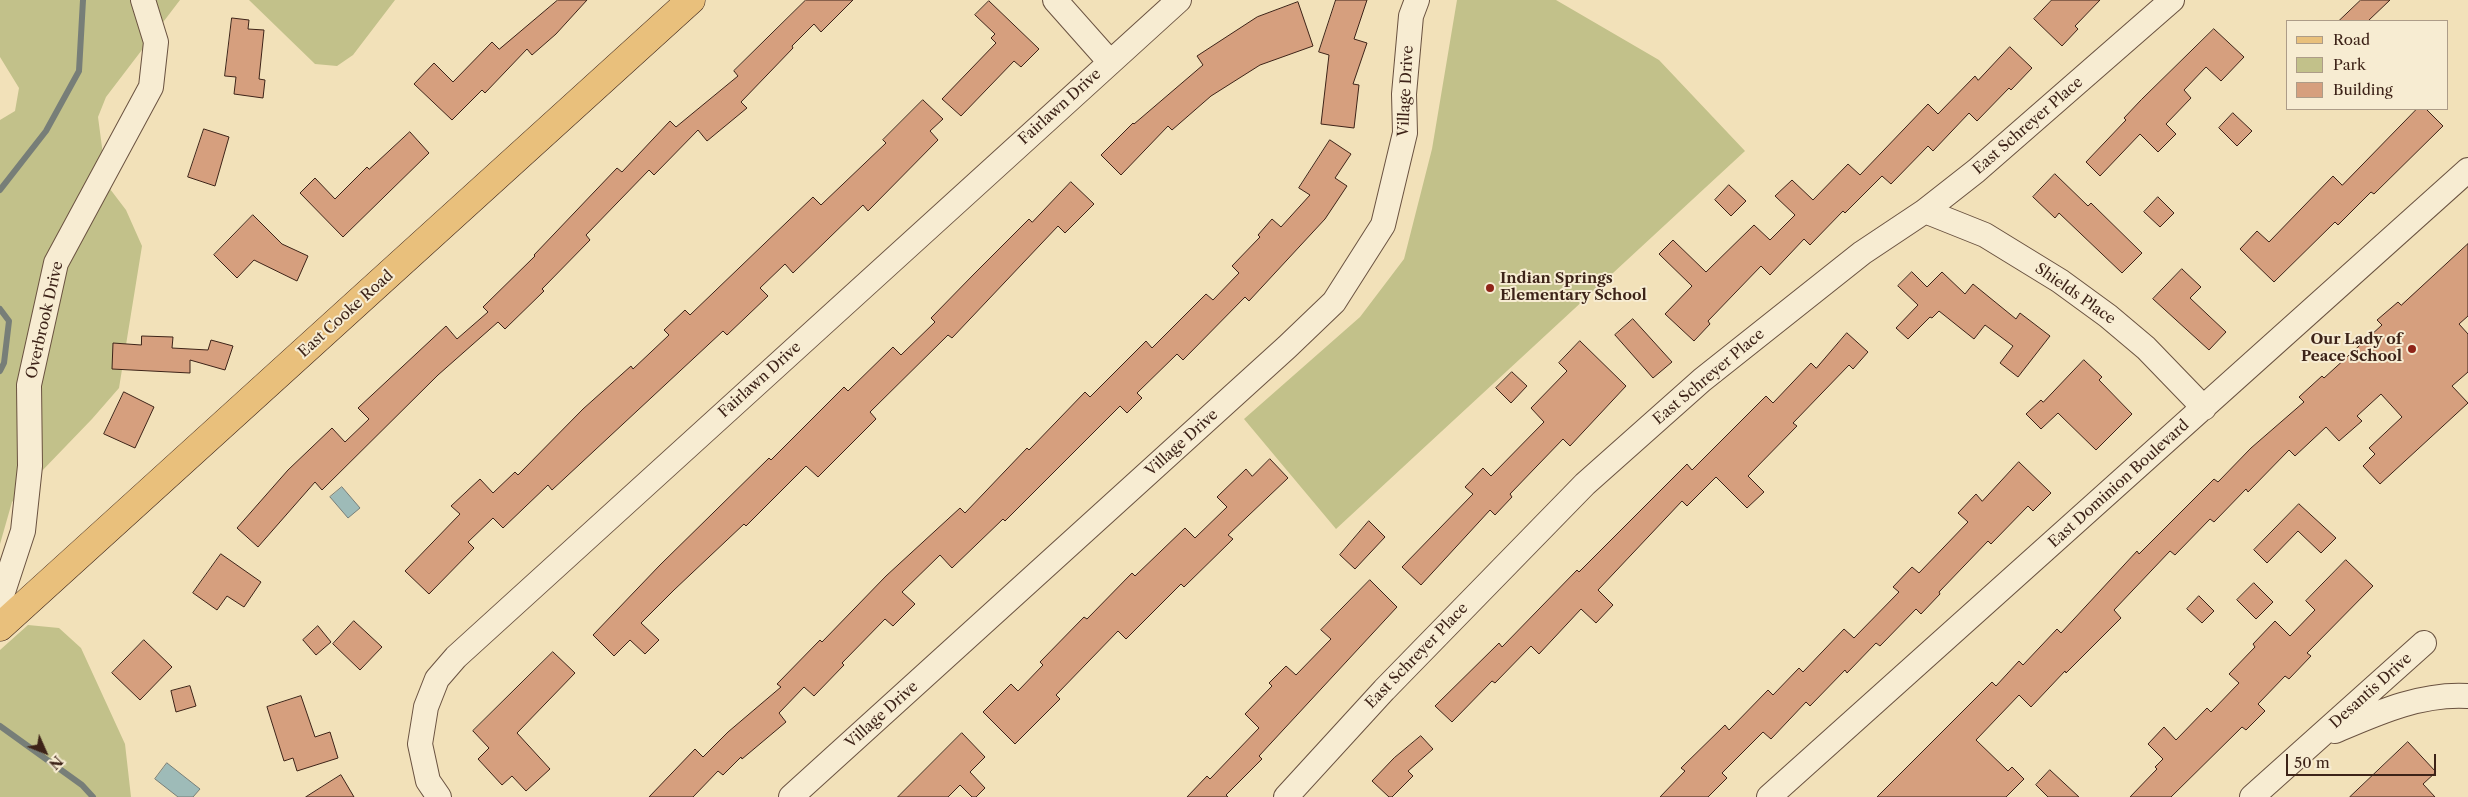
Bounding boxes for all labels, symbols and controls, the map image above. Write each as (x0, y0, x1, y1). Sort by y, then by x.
legend (2286, 20, 2448, 110)
text: Road (2333, 30, 2370, 49)
street label: Village Drive (1395, 45, 1417, 137)
text: Park (2333, 55, 2366, 74)
street label: Fairlawn Drive (1015, 65, 1105, 149)
street label: East Schreyer Place (1969, 73, 2087, 179)
text: Building (2333, 80, 2393, 99)
street label: Overbrook Drive (23, 259, 67, 381)
street label: Shields Place (2031, 260, 2119, 328)
street label: East Cooke Road (295, 267, 397, 361)
place label: Indian Springs Elementary School (1500, 270, 1647, 305)
marker: Indian Springs Elementary School (1484, 282, 1496, 294)
street label: East Schreyer Place (1650, 325, 1768, 429)
place label: Our Lady of Peace School (2301, 331, 2402, 366)
street label: Fairlawn Drive (715, 338, 805, 422)
marker: Our Lady of Peace School (2406, 343, 2418, 355)
street label: Village Drive (1142, 406, 1222, 480)
street label: East Dominion Boulevard (2045, 416, 2193, 552)
street label: East Schreyer Place (1362, 600, 1472, 712)
street label: Desantis Drive (2326, 650, 2416, 732)
street label: Village Drive (842, 678, 922, 752)
north arrow (20, 727, 70, 777)
scale bar (2288, 744, 2438, 776)
text: N (45, 752, 66, 773)
text: 50 m (2294, 753, 2330, 772)

